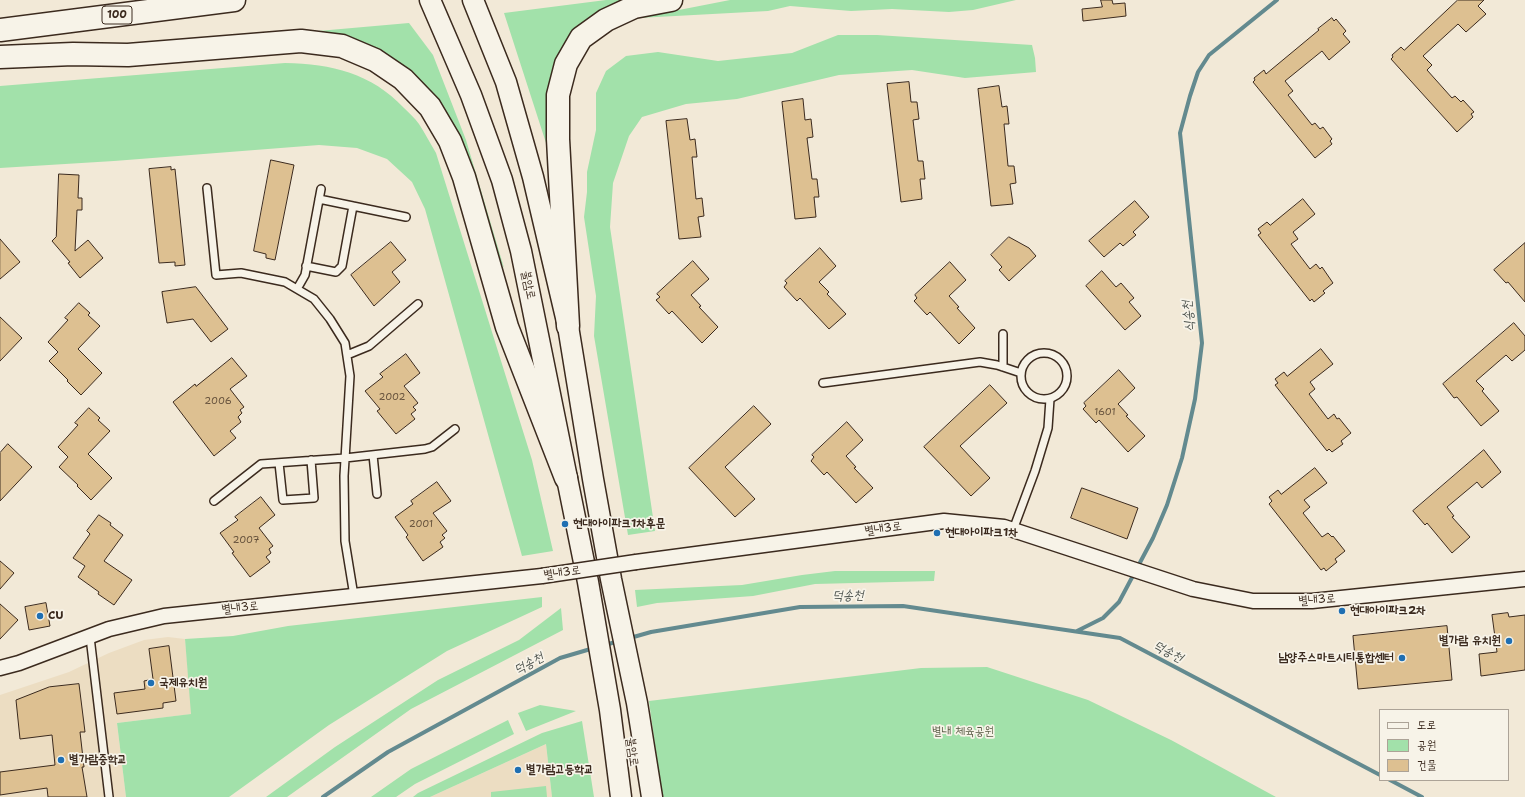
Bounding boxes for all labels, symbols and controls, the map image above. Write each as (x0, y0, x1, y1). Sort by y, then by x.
road number: 100 (102, 6, 132, 24)
street label: 불암로 (518, 269, 538, 301)
water label: 식송천 (1180, 300, 1198, 332)
house number: 2002 (379, 391, 405, 403)
house number: 2006 (204, 395, 232, 407)
house number: 1601 (1094, 406, 1116, 418)
place label: 현대아이파크1차후문 (573, 517, 665, 531)
house number: 2001 (409, 518, 433, 530)
marker: 현대아이파크1차후문 (560, 519, 570, 529)
street label: 별내3로 (863, 519, 903, 539)
place label: 현대아이파크1차 (945, 526, 1018, 540)
marker: 현대아이파크1차 (932, 528, 942, 538)
house number: 2007 (232, 534, 260, 546)
street label: 별내3로 (542, 563, 582, 583)
water label: 덕송천 (832, 588, 864, 604)
street label: 별내3로 (1298, 592, 1336, 608)
street label: 별내3로 (221, 599, 259, 617)
place label: 현대아이파크2차 (1350, 604, 1426, 618)
marker: 현대아이파크2차 (1337, 606, 1347, 616)
place label: CU (48, 609, 64, 623)
marker: CU (35, 611, 45, 621)
place label: 별가람 유치원 (1439, 634, 1501, 648)
marker: 별가람 유치원 (1504, 636, 1514, 646)
water label: 덕송천 (1150, 638, 1186, 666)
water label: 덕송천 (511, 650, 547, 678)
place label: 남양주스마트시티통합센터 (1278, 651, 1394, 665)
marker: 남양주스마트시티통합센터 (1397, 653, 1407, 663)
place label: 국제유치원 (159, 676, 207, 690)
marker: 국제유치원 (146, 678, 156, 688)
legend (1379, 709, 1509, 781)
text: 도로 (1417, 717, 1436, 733)
park label: 별내 체육공원 (932, 725, 994, 739)
street label: 불암로 (623, 737, 641, 767)
text: 공원 (1417, 737, 1436, 753)
place label: 별가람중학교 (69, 753, 127, 767)
marker: 별가람중학교 (56, 755, 66, 765)
text: 건물 (1417, 757, 1436, 773)
place label: 별가람고등학교 (526, 763, 594, 777)
marker: 별가람고등학교 (513, 765, 523, 775)

